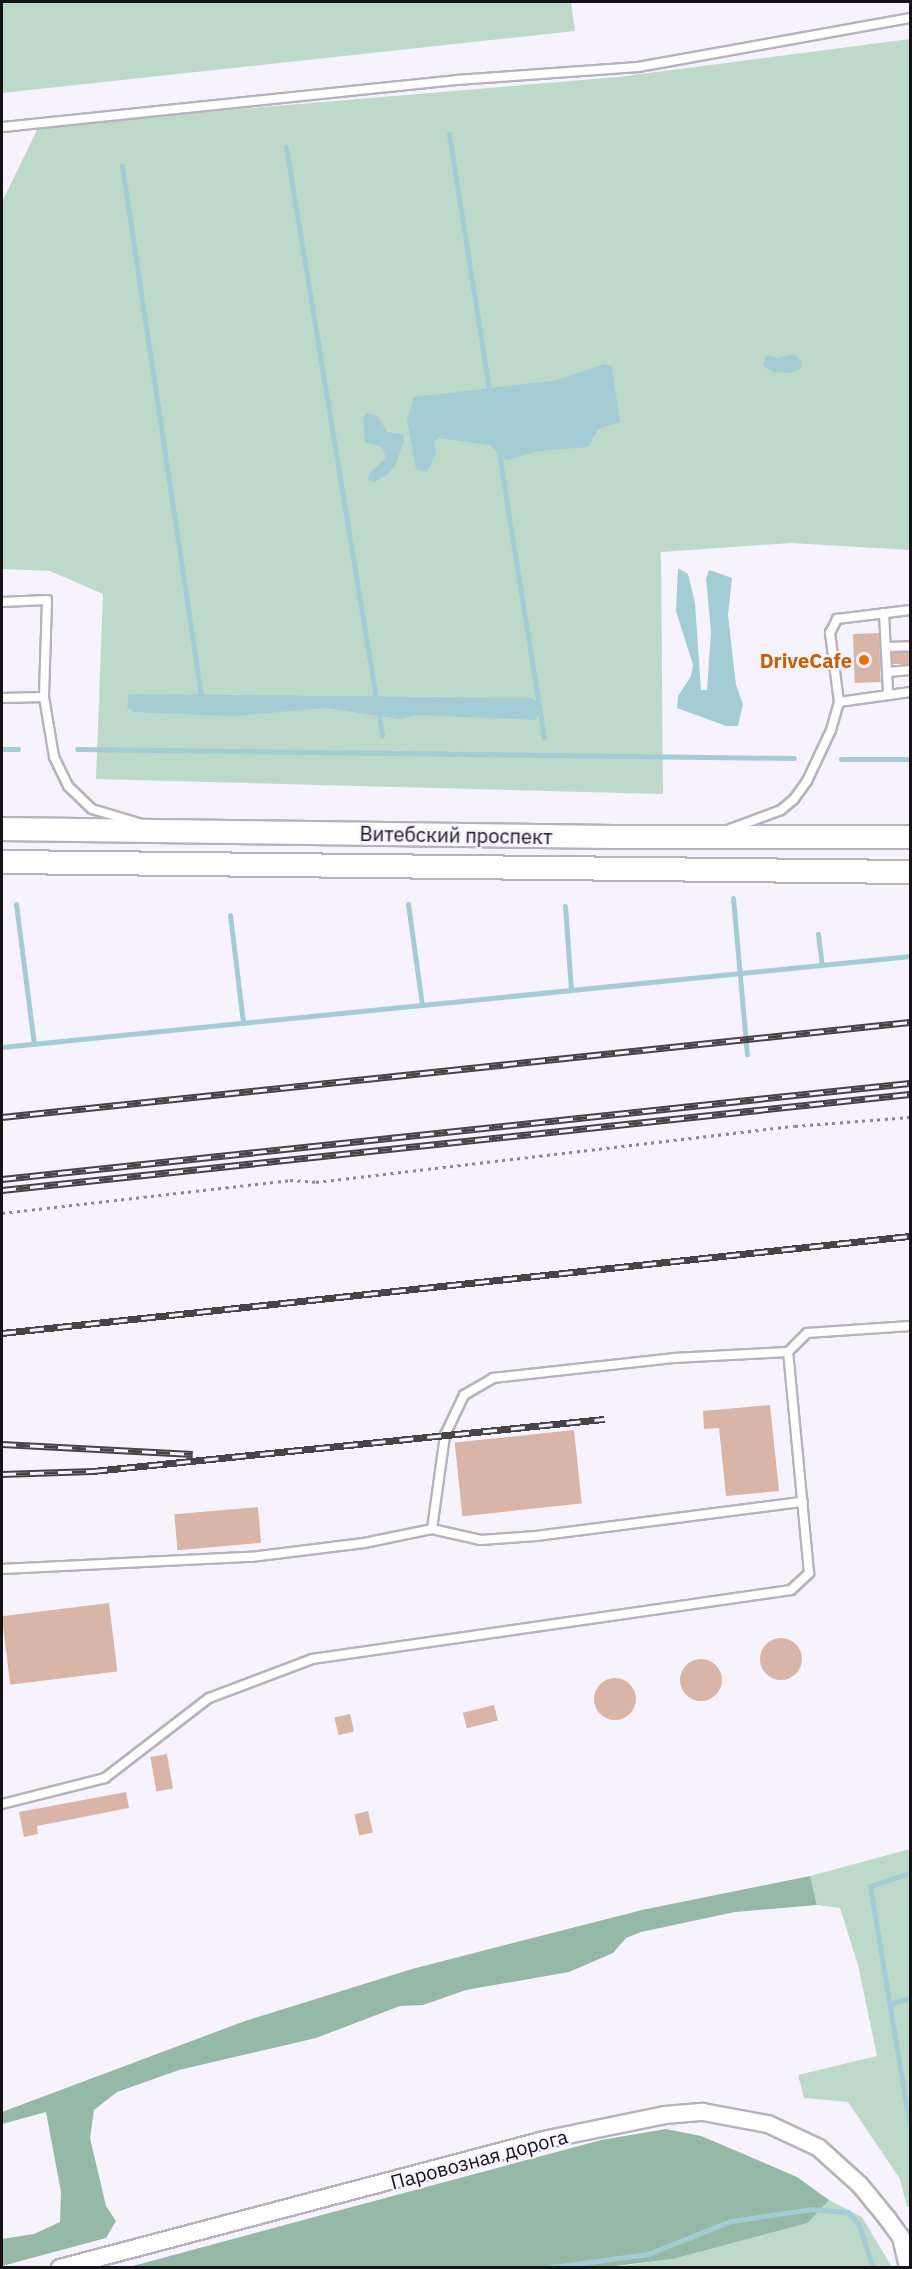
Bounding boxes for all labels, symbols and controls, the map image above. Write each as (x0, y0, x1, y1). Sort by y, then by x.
place label: DriveCafe (760, 648, 852, 672)
marker: DriveCafe (857, 653, 871, 667)
street label: Витебский проспект (359, 821, 553, 849)
street label: Паровозная дорога (388, 2124, 570, 2194)

